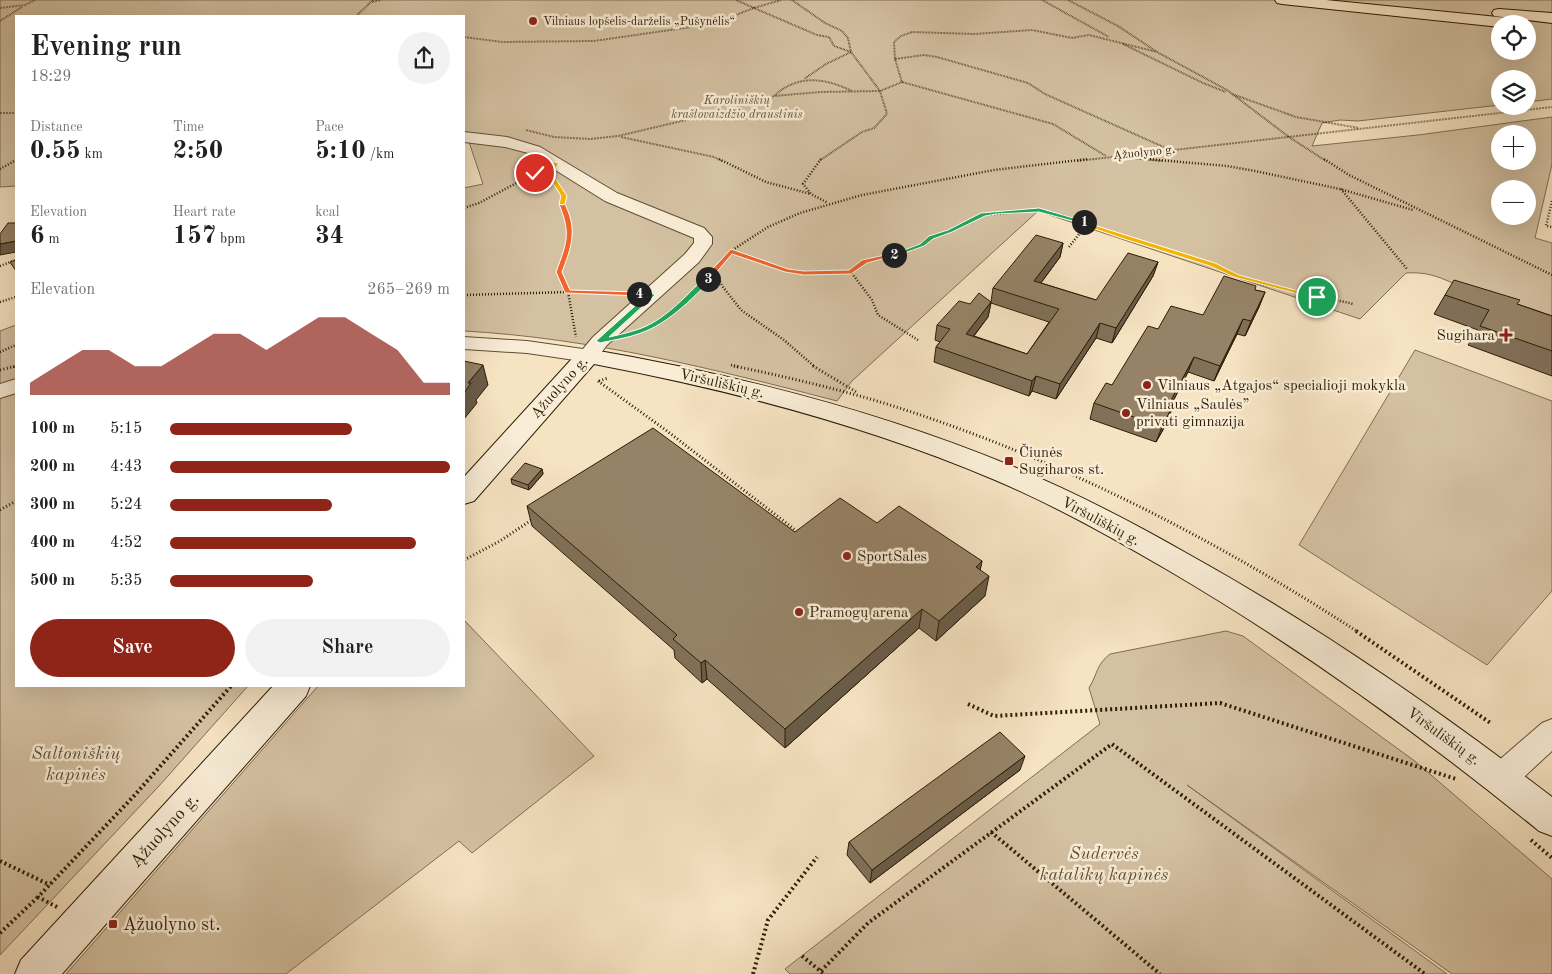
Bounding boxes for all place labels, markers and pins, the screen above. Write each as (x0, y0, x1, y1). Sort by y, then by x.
marker: Vilniaus lopšelis-darželis „Pušynėlis“ (527, 15, 539, 27)
place label: Vilniaus lopšelis-darželis „Pušynėlis“ (543, 15, 735, 28)
pin (514, 152, 556, 194)
pin: 1 (1072, 210, 1096, 234)
pin: 2 (882, 242, 906, 268)
pin: 3 (696, 266, 720, 292)
pin (1296, 276, 1338, 318)
pin: 4 (626, 282, 652, 306)
marker: Sugihara (1499, 328, 1513, 342)
place label: Sugihara (1436, 329, 1496, 344)
marker: Vilniaus „Atgajos“ specialioji mokykla (1141, 379, 1153, 391)
place label: Vilniaus „Atgajos“ specialioji mokykla (1157, 379, 1406, 394)
place label: Vilniaus „Saulės” privati gimnazija (1136, 398, 1249, 430)
marker: Vilniaus „Saulės” privati gimnazija (1120, 407, 1132, 419)
place label: Čiunės Sugiharos st. (1019, 443, 1104, 478)
marker: Čiunės Sugiharos st. (1003, 455, 1015, 467)
marker: SportSales (841, 550, 853, 562)
place label: SportSales (857, 550, 927, 565)
marker: Pramogų arena (793, 606, 805, 618)
place label: Pramogų arena (809, 606, 909, 621)
place label: Ąžuolyno st. (123, 916, 220, 934)
marker: Ąžuolyno st. (107, 918, 119, 930)

